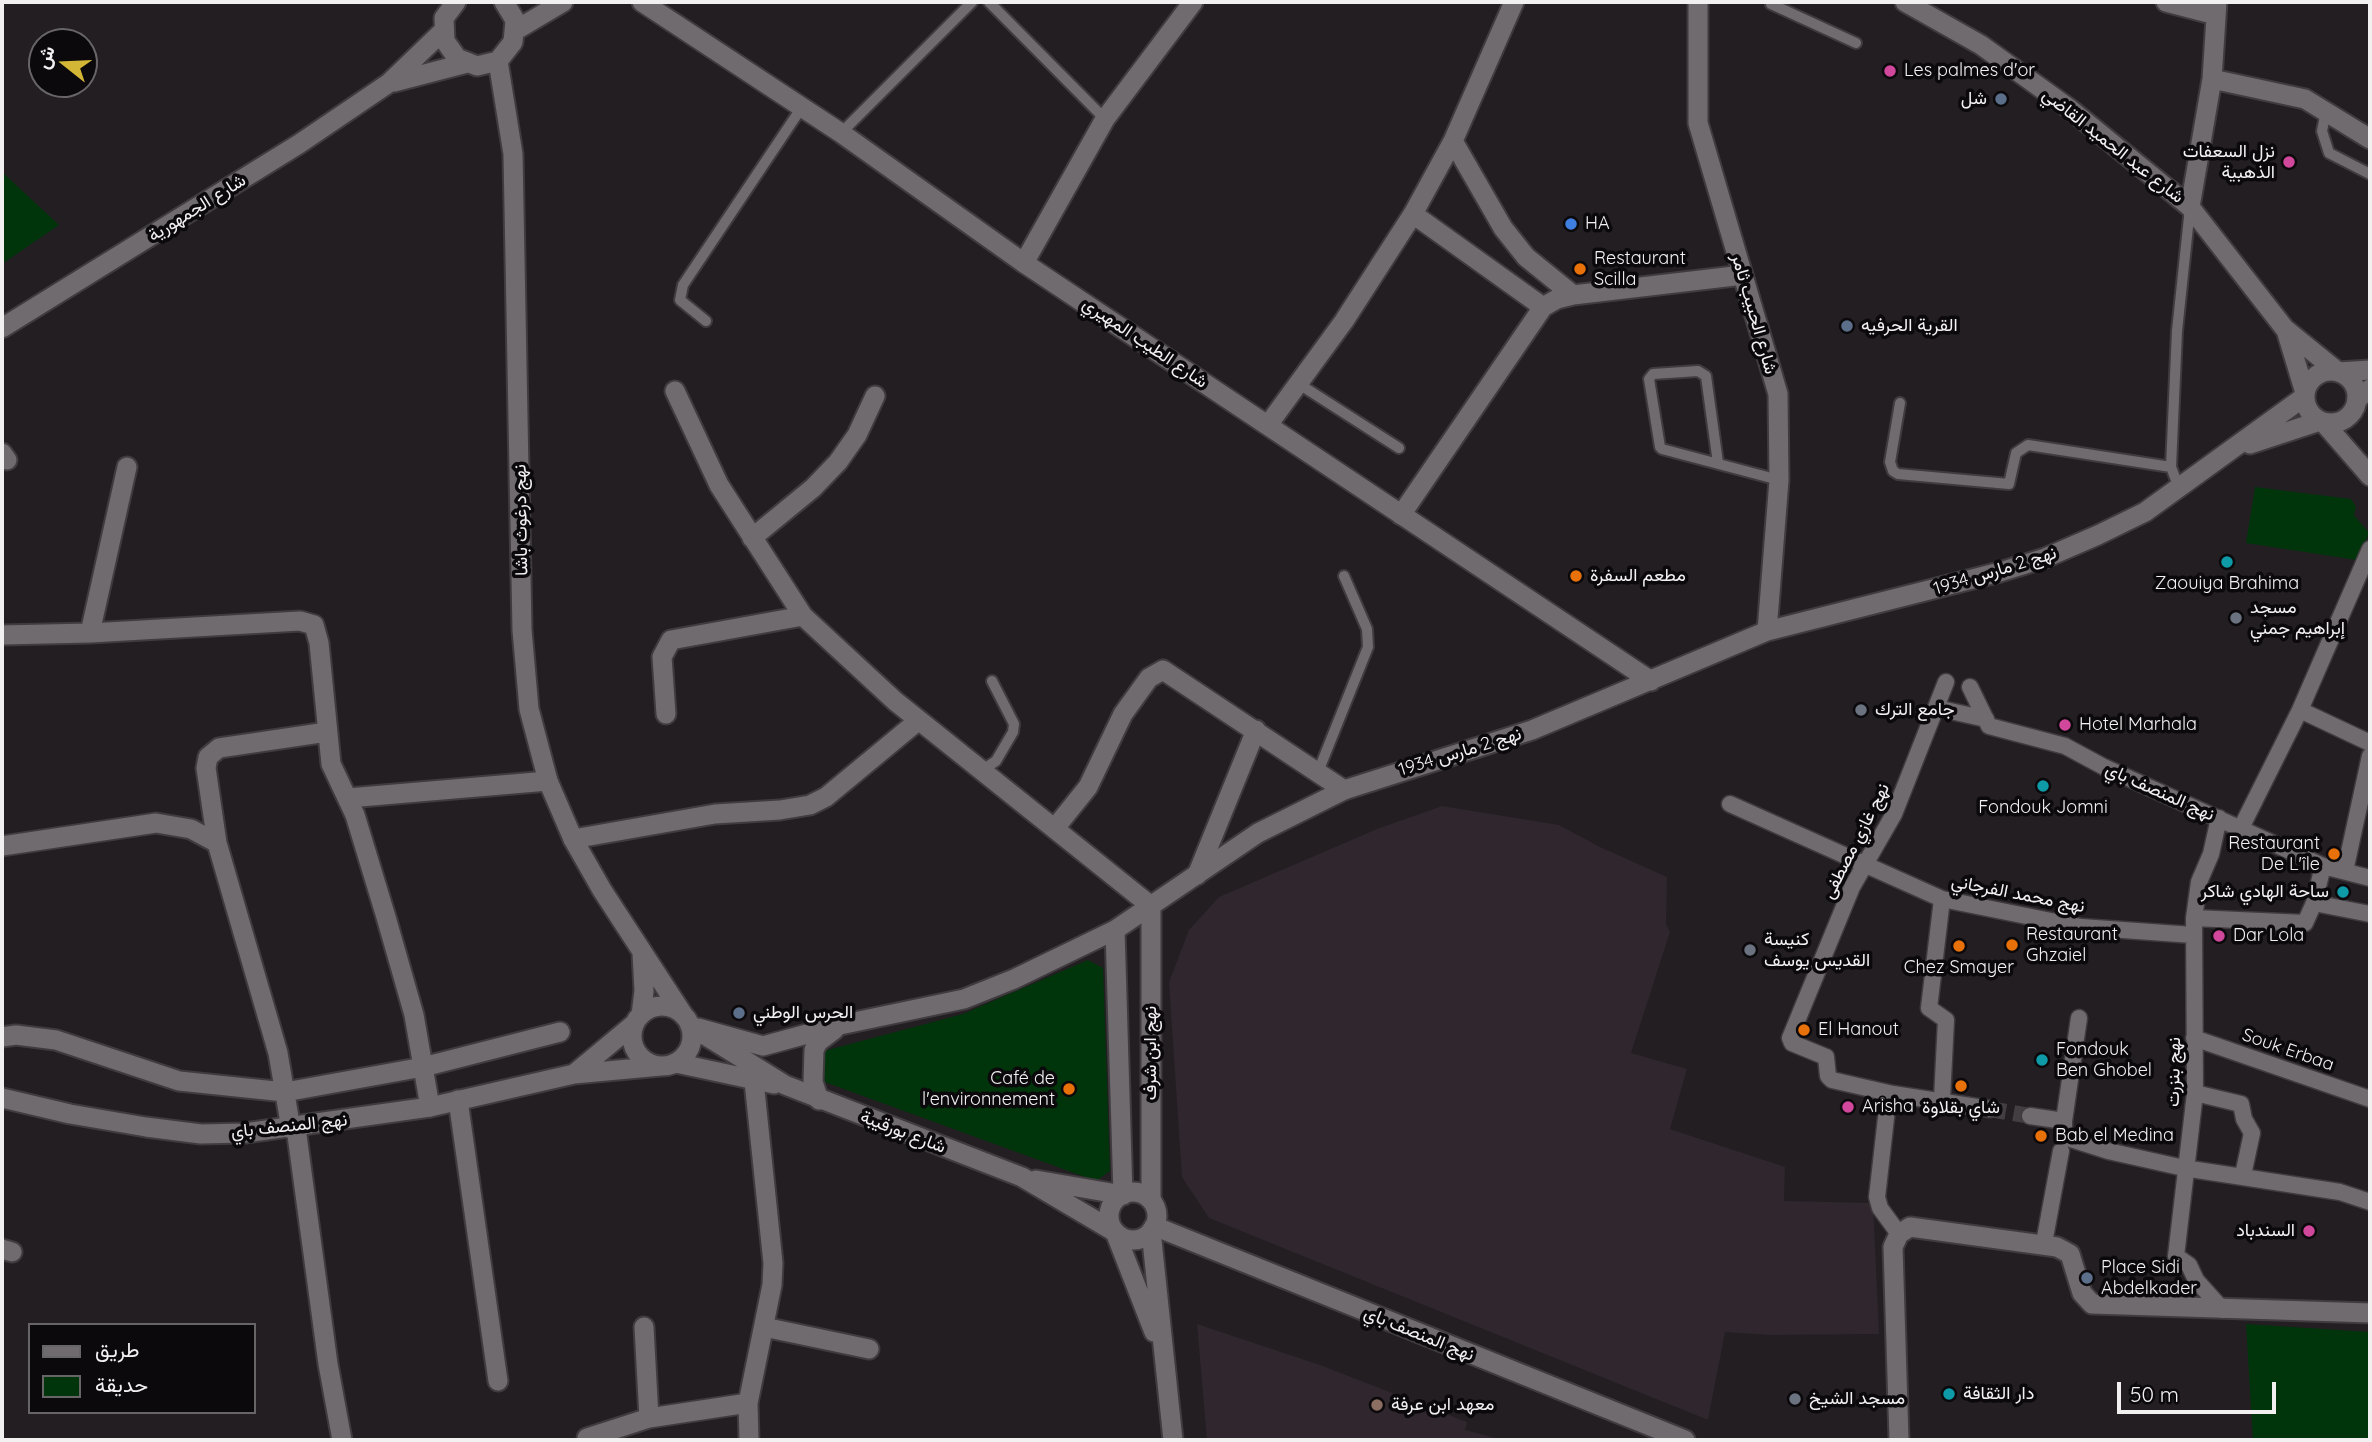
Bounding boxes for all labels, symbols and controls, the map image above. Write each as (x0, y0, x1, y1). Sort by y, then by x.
north arrow (28, 28, 98, 98)
text: ش (30, 43, 60, 72)
place label: Les palmes d'or (1904, 60, 2035, 82)
marker: Les palmes d'or (1882, 63, 1898, 79)
street label: شارع عبد الحميد القاضي (2038, 84, 2188, 208)
place label: شل (1961, 88, 1987, 110)
marker: شل (1993, 91, 2009, 107)
place label: نزل السعفات الذهبية (2183, 141, 2275, 184)
marker: نزل السعفات الذهبية (2281, 154, 2297, 170)
street label: شارع الجمهورية (144, 169, 250, 247)
place label: HA (1585, 213, 1610, 235)
marker: HA (1563, 216, 1579, 232)
place label: Restaurant Scilla (1594, 248, 1686, 290)
street label: شارع الحبيب ثامر (1726, 251, 1782, 377)
marker: Restaurant Scilla (1572, 261, 1588, 277)
street label: شارع الطيب المهيري (1078, 293, 1212, 393)
place label: القرية الحرفيه (1861, 315, 1958, 337)
marker: القرية الحرفيه (1839, 318, 1855, 334)
street label: نهج درغوث باشا (509, 464, 533, 576)
street label: نهج 2 مارس 1934 (1931, 542, 2059, 600)
marker: Zaouiya Brahima (2219, 554, 2235, 570)
place label: مطعم السفرة (1590, 565, 1686, 587)
marker: مطعم السفرة (1568, 568, 1584, 584)
place label: Zaouiya Brahima (2155, 573, 2299, 595)
place label: مسجد إبراهيم جمني (2250, 597, 2345, 640)
marker: مسجد إبراهيم جمني (2228, 610, 2244, 626)
place label: جامع الترك (1875, 699, 1954, 721)
marker: جامع الترك (1853, 702, 1869, 718)
place label: Hotel Marhala (2079, 714, 2197, 736)
marker: Hotel Marhala (2057, 717, 2073, 733)
street label: نهج 2 مارس 1934 (1396, 723, 1524, 781)
street label: نهج المنصف باي (2102, 758, 2218, 826)
marker: Fondouk Jomni (2035, 778, 2051, 794)
street label: نهج غازي مصطفى (1818, 779, 1894, 903)
place label: Fondouk Jomni (1978, 797, 2108, 819)
place label: Restaurant De L'île (2228, 833, 2320, 876)
marker: Restaurant De L'île (2326, 846, 2342, 862)
street label: نهج محمد الفرجاني (1949, 870, 2087, 918)
place label: ساحة الهادي شاكر (2201, 881, 2329, 903)
marker: ساحة الهادي شاكر (2335, 884, 2351, 900)
place label: Restaurant Ghzaiel (2026, 924, 2118, 967)
place label: Dar Lola (2233, 925, 2304, 947)
marker: Dar Lola (2211, 928, 2227, 944)
place label: كنيسة القديس يوسف (1764, 929, 1870, 972)
marker: Restaurant Ghzaiel (2004, 937, 2020, 953)
marker: Chez Smayer (1951, 938, 1967, 954)
marker: كنيسة القديس يوسف (1742, 942, 1758, 958)
place label: Chez Smayer (1904, 957, 2014, 979)
place label: الحرس الوطني (753, 1002, 853, 1024)
marker: الحرس الوطني (731, 1005, 747, 1021)
street label: نهج ابن شرف (1140, 1006, 1162, 1100)
place label: El Hanout (1818, 1019, 1899, 1041)
marker: El Hanout (1796, 1022, 1812, 1038)
street label: Souk Erbaa (2239, 1024, 2337, 1076)
street label: نهج بنزرت (2163, 1037, 2185, 1107)
place label: Fondouk Ben Ghobel (2056, 1039, 2152, 1082)
marker: Fondouk Ben Ghobel (2034, 1052, 2050, 1068)
place label: Café de l'environnement (922, 1068, 1055, 1110)
marker: شاي بقلاوة (1953, 1078, 1969, 1094)
marker: Café de l'environnement (1061, 1081, 1077, 1097)
place label: Arisha (1862, 1096, 1914, 1118)
place label: شاي بقلاوة (1922, 1097, 2000, 1119)
marker: Arisha (1840, 1099, 1856, 1115)
street label: شارع بورقيبة (857, 1106, 949, 1158)
street label: نهج المنصف باي (230, 1109, 348, 1143)
place label: Bab el Medina (2055, 1125, 2174, 1147)
marker: Bab el Medina (2033, 1128, 2049, 1144)
place label: السندباد (2236, 1220, 2295, 1242)
marker: السندباد (2301, 1223, 2317, 1239)
place label: Place Sidi Abdelkader (2101, 1257, 2197, 1300)
marker: Place Sidi Abdelkader (2079, 1270, 2095, 1286)
street label: نهج المنصف باي (1361, 1302, 1477, 1366)
legend (28, 1323, 256, 1414)
text: طريق (95, 1336, 140, 1362)
scale bar (2120, 1368, 2279, 1412)
text: حديقة (95, 1371, 148, 1397)
text: 50 m (2130, 1381, 2179, 1407)
place label: دار الثقافة (1963, 1383, 2034, 1405)
marker: دار الثقافة (1941, 1386, 1957, 1402)
place label: مسجد الشيخ (1809, 1388, 1905, 1410)
marker: مسجد الشيخ (1787, 1391, 1803, 1407)
place label: معهد ابن عرفة (1391, 1394, 1494, 1416)
marker: معهد ابن عرفة (1369, 1397, 1385, 1413)

